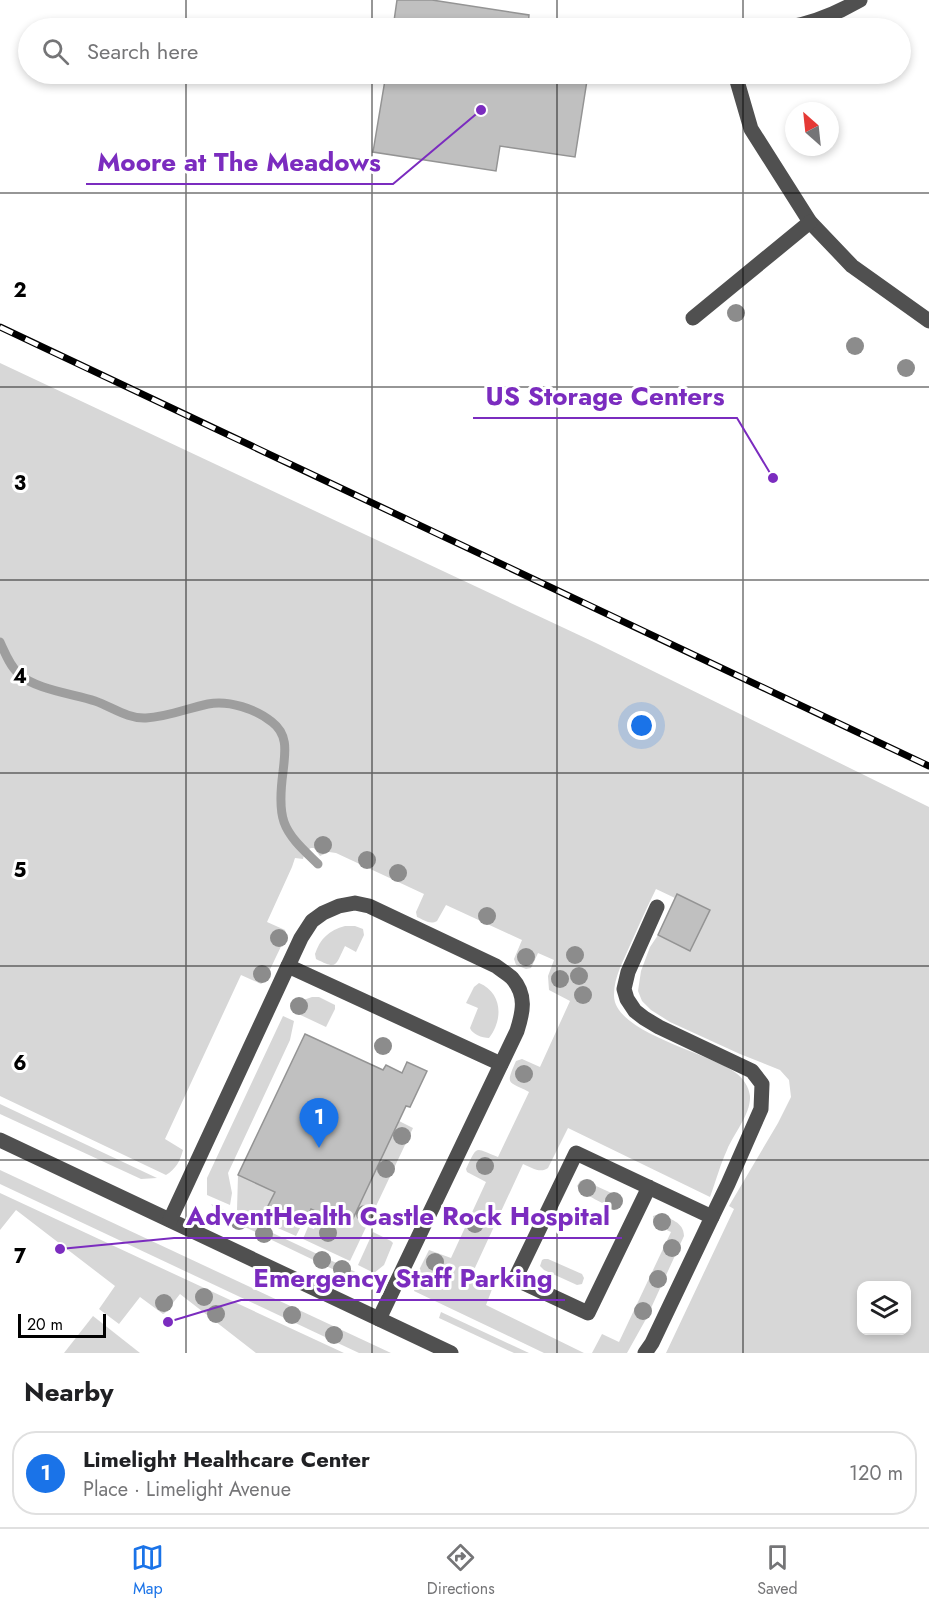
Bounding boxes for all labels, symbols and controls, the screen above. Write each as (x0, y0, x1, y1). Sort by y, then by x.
search box (18, 18, 911, 84)
icon: search (39, 35, 72, 68)
text: Search here (87, 35, 198, 67)
north arrow (785, 102, 839, 156)
callout: Moore at The Meadows (86, 140, 393, 184)
text: Moore at The Meadows (97, 143, 381, 181)
text: 2 (13, 276, 27, 305)
callout: US Storage Centers (473, 374, 737, 418)
text: US Storage Centers (485, 377, 725, 415)
text: 3 (14, 469, 26, 498)
text: 4 (13, 662, 27, 691)
your location (627, 711, 656, 740)
text: 5 (14, 856, 27, 885)
text: 6 (13, 1049, 27, 1078)
pin: 1 (300, 1098, 338, 1148)
callout: AdventHealth Castle Rock Hospital (174, 1194, 622, 1238)
text: AdventHealth Castle Rock Hospital (185, 1197, 610, 1235)
text: 7 (14, 1242, 27, 1271)
callout: Emergency Staff Parking (241, 1256, 565, 1300)
text: Emergency Staff Parking (253, 1259, 553, 1297)
map controls (857, 1281, 911, 1335)
button: layers (857, 1281, 911, 1335)
scale bar (18, 1311, 106, 1338)
text: 20 m (27, 1313, 63, 1336)
text: Nearby (24, 1373, 113, 1411)
text: Limelight Healthcare Center (83, 1443, 370, 1475)
text: 1 (40, 1459, 51, 1488)
text: 120 m (849, 1459, 903, 1488)
text: Place · Limelight Avenue (83, 1475, 291, 1504)
tab: Map (131, 1541, 164, 1600)
tab: Directions (427, 1541, 495, 1600)
tab: Saved (757, 1541, 798, 1600)

